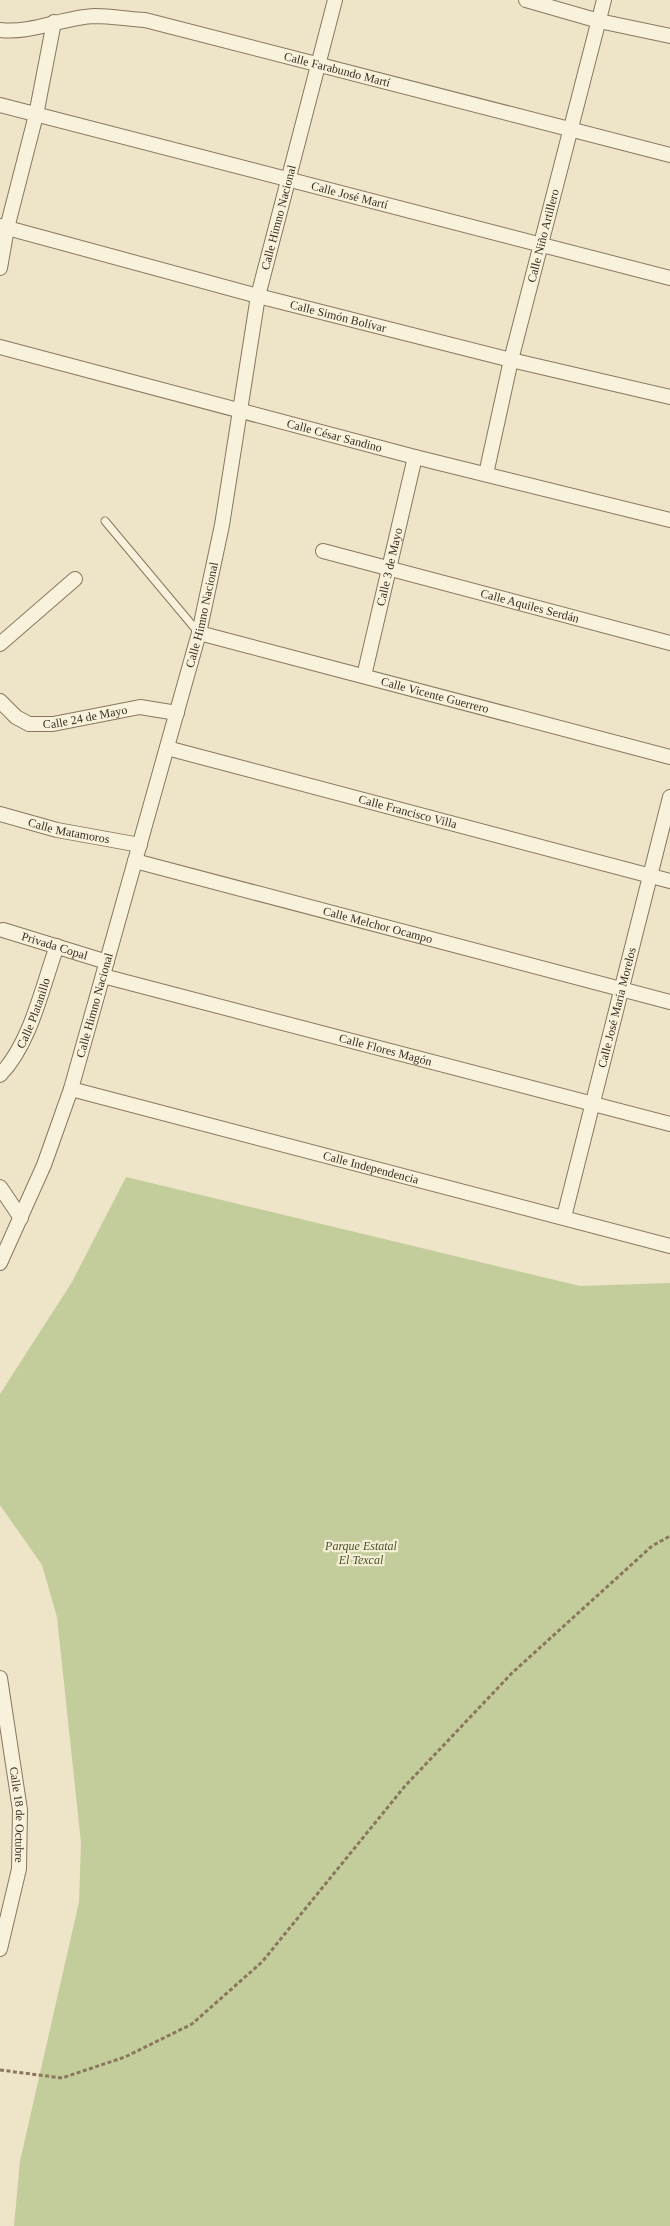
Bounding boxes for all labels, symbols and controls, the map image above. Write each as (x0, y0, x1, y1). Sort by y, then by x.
street label: Calle Farabundo Martí (282, 49, 392, 90)
street label: Calle Himno Nacional (258, 163, 299, 272)
street label: Calle José Martí (310, 179, 390, 212)
street label: Calle Niño Artillero (524, 188, 562, 284)
street label: Calle Simón Bolívar (289, 297, 388, 335)
street label: Calle César Sandino (285, 416, 384, 455)
street label: Calle 3 de Mayo (374, 527, 405, 607)
street label: Calle Himno Nacional (183, 560, 221, 669)
street label: Calle Aquiles Serdán (479, 586, 581, 626)
street label: Calle Vicente Guerrero (379, 674, 490, 716)
street label: Calle 24 de Mayo (43, 703, 128, 731)
street label: Calle Francisco Villa (357, 792, 459, 832)
street label: Calle Matamoros (26, 815, 111, 846)
street label: Calle Melchor Ocampo (321, 904, 434, 946)
street label: Privada Copal (20, 929, 90, 963)
street label: Calle José María Morelos (595, 946, 639, 1069)
street label: Calle Himno Nacional (73, 951, 116, 1059)
street label: Calle Platanillo (13, 976, 53, 1051)
street label: Calle Flores Magón (338, 1031, 433, 1069)
street label: Calle Independencia (322, 1148, 421, 1187)
park label: Parque Estatal El Texcal (324, 1539, 398, 1567)
street label: Calle 18 de Octubre (7, 1766, 27, 1863)

